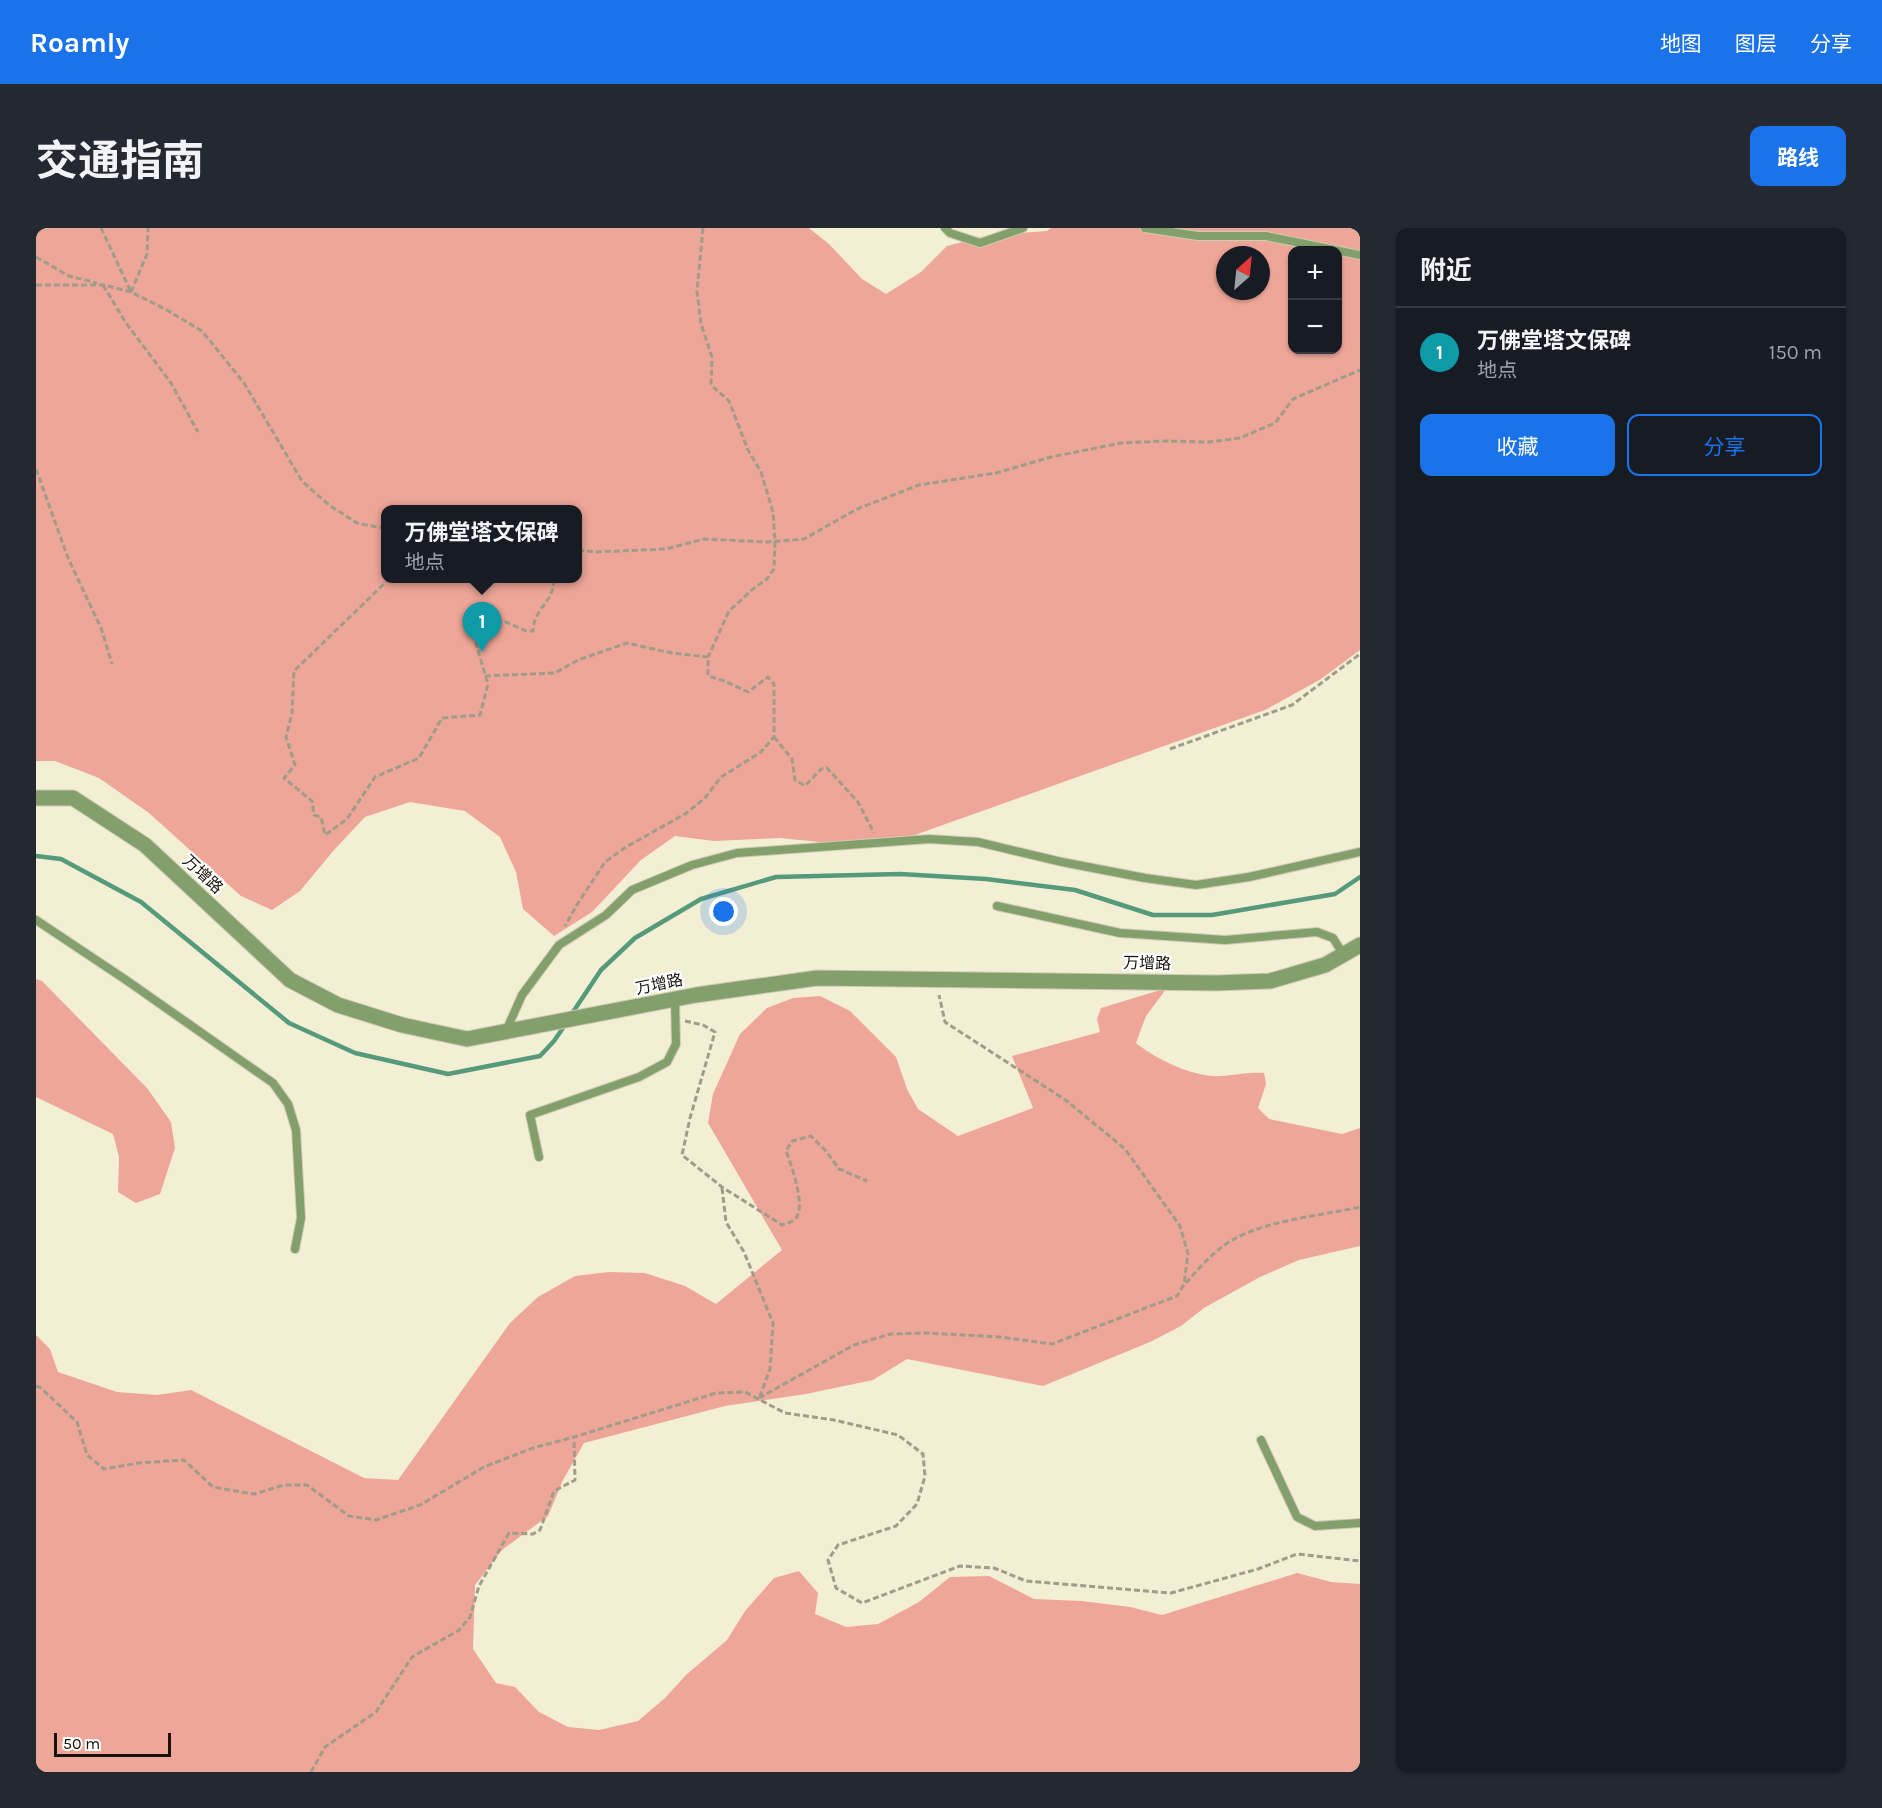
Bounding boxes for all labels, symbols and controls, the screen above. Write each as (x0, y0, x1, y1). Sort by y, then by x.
text: Roamly (30, 26, 129, 59)
text: 地图 (1660, 32, 1702, 56)
text: 图层 (1735, 32, 1777, 56)
text: 分享 (1810, 32, 1852, 56)
button: 路线 (1750, 126, 1846, 186)
text: 交通指南 (36, 136, 204, 186)
north arrow (1216, 246, 1270, 300)
map controls (1288, 246, 1342, 354)
button: + (1288, 246, 1342, 300)
text: 附近 (1420, 255, 1472, 286)
button: − (1288, 300, 1342, 354)
text: 万佛堂塔文保碑 (1477, 328, 1631, 354)
text: 1 (1436, 341, 1443, 364)
text: 150 m (1769, 341, 1822, 364)
text: 地点 (1477, 359, 1517, 382)
button: 收藏 (1420, 414, 1615, 476)
button: 分享 (1627, 414, 1822, 476)
popup (381, 505, 582, 583)
text: 万佛堂塔文保碑 (404, 520, 559, 546)
text: 地点 (404, 551, 444, 574)
pin: 1 (462, 602, 502, 652)
street label: 万增路 (179, 851, 227, 897)
your location (709, 897, 738, 926)
street label: 万增路 (1123, 953, 1171, 973)
street label: 万增路 (634, 970, 684, 998)
scale bar (54, 1730, 171, 1758)
text: 50 m (63, 1734, 100, 1753)

